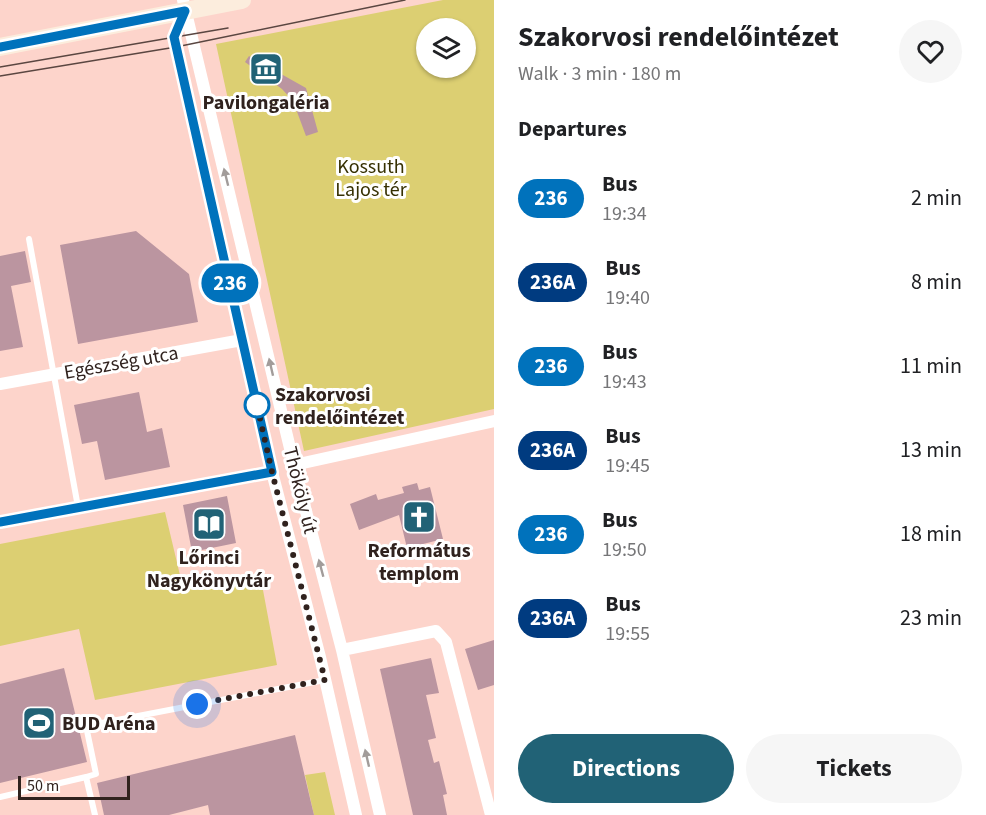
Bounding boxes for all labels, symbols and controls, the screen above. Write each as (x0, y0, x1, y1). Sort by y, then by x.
text: Szakorvosi rendelőintézet (518, 17, 839, 57)
map controls (416, 18, 476, 78)
button: layers (416, 18, 476, 78)
button: heart (899, 20, 962, 83)
museum icon: Pavilongaléria (248, 51, 284, 87)
text: Walk · 3 min · 180 m (518, 60, 681, 88)
place label: Pavilongaléria (203, 89, 329, 117)
text: Departures (518, 113, 627, 145)
park label: Kossuth Lajos tér (335, 153, 407, 204)
one-way arrow (220, 168, 230, 187)
text: Bus (602, 168, 638, 200)
text: 2 min (911, 182, 962, 214)
text: 236 (534, 183, 568, 213)
text: 19:34 (602, 200, 647, 228)
text: Bus (605, 252, 641, 284)
line badge: 236 (196, 264, 264, 302)
text: 8 min (911, 266, 962, 298)
text: 236A (530, 267, 575, 297)
text: 236 (213, 268, 247, 298)
text: 19:40 (605, 284, 650, 312)
text: Bus (602, 336, 638, 368)
street label: Egészség utca (62, 339, 181, 387)
text: 11 min (900, 350, 962, 382)
text: 236 (534, 351, 568, 381)
one-way arrow (265, 358, 275, 376)
text: 19:43 (602, 368, 647, 396)
place label: Szakorvosi rendelőintézet (275, 381, 405, 432)
marker: Szakorvosi rendelőintézet (244, 392, 270, 418)
text: Bus (605, 420, 641, 452)
text: 13 min (900, 434, 962, 466)
text: 236A (530, 435, 575, 465)
street label: Thököly út (276, 444, 324, 537)
text: 19:45 (605, 452, 650, 480)
church icon: Református templom (401, 499, 437, 535)
text: Bus (602, 504, 638, 536)
library icon: Lőrinci Nagykönyvtár (191, 506, 227, 542)
text: 18 min (900, 518, 962, 550)
text: 236 (534, 519, 568, 549)
text: 19:50 (602, 536, 647, 564)
place label: Református templom (367, 537, 471, 588)
place label: Lőrinci Nagykönyvtár (147, 544, 271, 595)
one-way arrow (315, 559, 325, 578)
text: Bus (605, 588, 641, 620)
text: 23 min (900, 602, 962, 634)
text: 236A (530, 603, 575, 633)
text: 19:55 (605, 620, 650, 648)
your location (182, 689, 212, 719)
sports icon: BUD Aréna (21, 705, 57, 741)
place label: BUD Aréna (62, 710, 156, 738)
button: Directions (518, 734, 734, 803)
button: Tickets (746, 734, 962, 803)
one-way arrow (361, 749, 371, 767)
scale bar (18, 773, 130, 800)
text: 50 m (27, 775, 59, 797)

